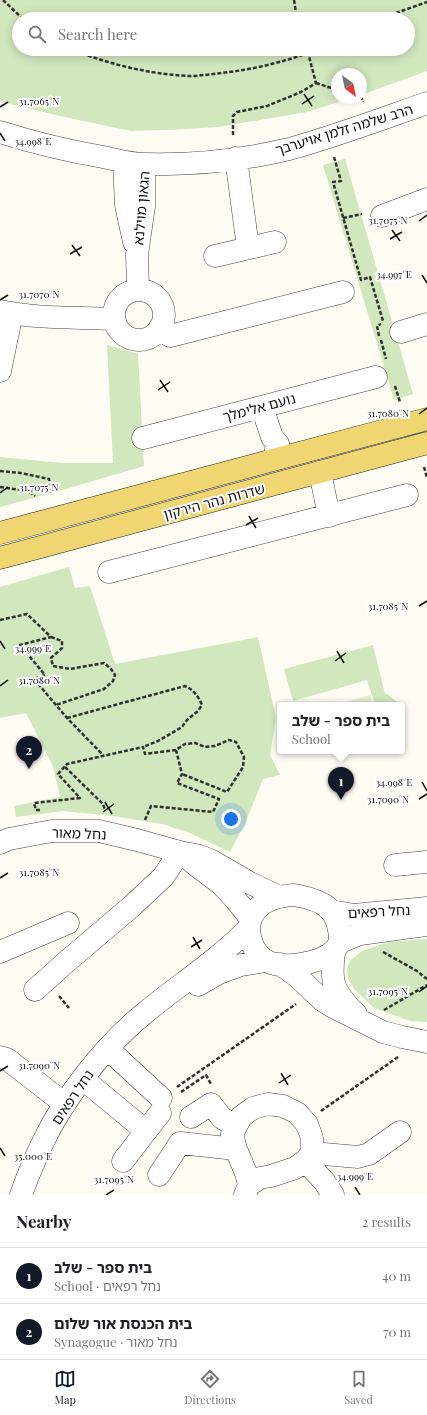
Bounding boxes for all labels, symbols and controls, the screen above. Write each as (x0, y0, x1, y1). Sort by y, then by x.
search box (12, 12, 415, 56)
icon: search (26, 23, 48, 45)
text: Search here (58, 24, 137, 44)
north arrow (331, 68, 367, 104)
text: 31.7065°N (19, 94, 59, 108)
street label: הרב שלמה זלמן אויערבך (273, 99, 415, 159)
text: 34.998°E (15, 134, 51, 148)
street label: הגאון מוילנא (128, 170, 154, 246)
text: 31.7075°N (368, 213, 408, 227)
text: 34.997°E (376, 267, 412, 281)
text: 31.7070°N (19, 287, 59, 301)
street label: נועם אלימלך (220, 388, 298, 426)
text: 31.7080°N (367, 406, 409, 420)
street label: שדרות נהר הירקון (161, 478, 267, 524)
text: 31.7075°N (19, 480, 59, 494)
text: 31.7085°N (368, 599, 408, 613)
text: 34.999°E (15, 641, 51, 655)
text: 31.7080°N (18, 673, 60, 687)
popup (277, 702, 405, 754)
text: בית ספר - שלב (292, 710, 390, 730)
text: School (292, 730, 331, 747)
pin: 2 (16, 736, 42, 769)
pin: 1 (328, 767, 354, 800)
text: 34.998°E (376, 775, 412, 789)
text: 31.7090°N (367, 792, 409, 806)
your location (221, 809, 241, 829)
street label: נחל מאור (51, 823, 107, 843)
text: 31.7085°N (19, 865, 59, 879)
street label: נחל רפאים (347, 900, 411, 922)
text: 31.7095°N (368, 984, 408, 998)
text: 31.7090°N (18, 1058, 60, 1072)
street label: נחל רפאים (47, 1066, 97, 1128)
text: 35.000°E (14, 1149, 52, 1163)
text: 34.999°E (337, 1169, 373, 1183)
text: 31.7095°N (94, 1172, 134, 1186)
text: Nearby (16, 1210, 71, 1232)
text: 2 results (362, 1213, 411, 1230)
text: בית ספר - שלב (54, 1257, 152, 1277)
text: 1 (27, 1267, 31, 1284)
text: 40 m (382, 1267, 411, 1284)
text: School · נחל רפאים (54, 1277, 161, 1294)
text: בית הכנסת אור שלום (54, 1313, 192, 1333)
text: 2 (26, 1323, 32, 1340)
text: 70 m (383, 1323, 411, 1340)
text: Synagogue · נחל מאור (54, 1333, 178, 1350)
tab: Map (54, 1368, 76, 1407)
tab: Directions (184, 1368, 236, 1407)
tab: Saved (344, 1368, 373, 1407)

